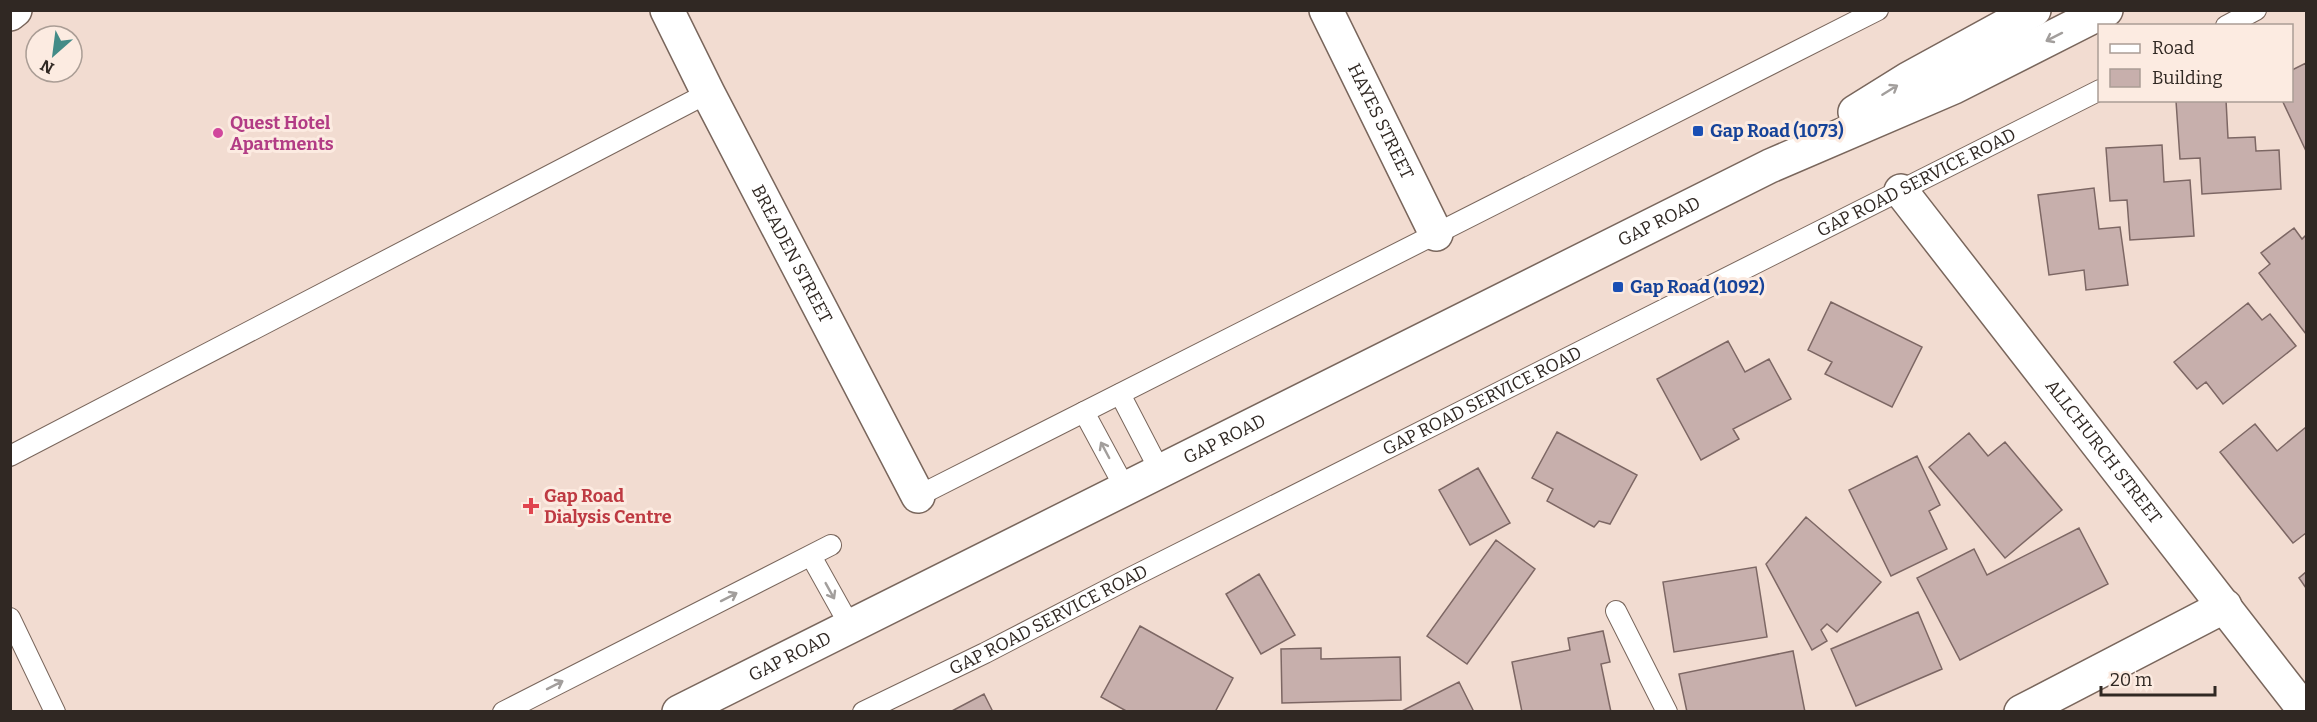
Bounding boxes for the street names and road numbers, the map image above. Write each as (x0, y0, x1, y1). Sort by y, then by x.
street label: HAYES STREET (1343, 60, 1419, 183)
street label: GAP ROAD SERVICE ROAD (1813, 123, 2020, 242)
street label: BREADEN STREET (747, 181, 837, 327)
street label: GAP ROAD (1614, 192, 1704, 251)
street label: GAP ROAD SERVICE ROAD (1379, 342, 1585, 460)
street label: ALLCHURCH STREET (2041, 375, 2167, 528)
street label: GAP ROAD (1180, 409, 1269, 469)
street label: GAP ROAD SERVICE ROAD (946, 560, 1151, 680)
street label: GAP ROAD (745, 627, 835, 686)

